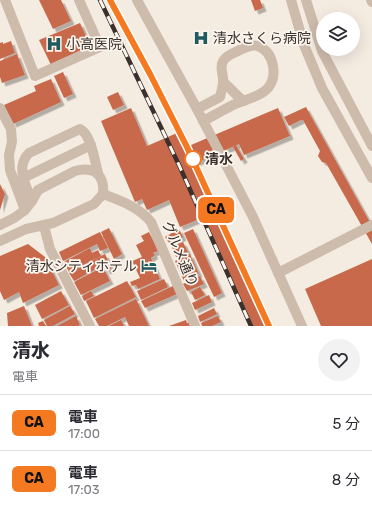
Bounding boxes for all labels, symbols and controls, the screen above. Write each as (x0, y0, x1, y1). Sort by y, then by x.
map controls (316, 12, 360, 56)
button: layers (316, 12, 360, 56)
hospital icon: 清水さくら病院 (192, 29, 210, 47)
place label: 清水さくら病院 (213, 30, 311, 47)
hospital icon: 小高医院 (45, 35, 63, 53)
place label: 小高医院 (66, 36, 122, 53)
marker: 清水 (184, 150, 202, 168)
place label: 清水 (205, 151, 233, 168)
line badge: CA (198, 197, 234, 223)
text: CA (206, 201, 226, 218)
street label: グルメ通り (159, 218, 201, 290)
hotel icon: 清水シティホテル (140, 257, 158, 275)
place label: 清水シティホテル (26, 258, 137, 275)
text: 清水 (12, 339, 50, 362)
button: heart (318, 339, 360, 381)
text: 電車 (12, 369, 38, 384)
text: 電車 (68, 408, 98, 426)
text: CA (24, 414, 44, 431)
text: 5 分 (332, 415, 360, 433)
text: 17:00 (68, 426, 100, 441)
text: 電車 (68, 464, 98, 482)
text: CA (24, 470, 44, 487)
text: 8 分 (332, 471, 360, 489)
text: 17:03 (68, 482, 100, 497)

